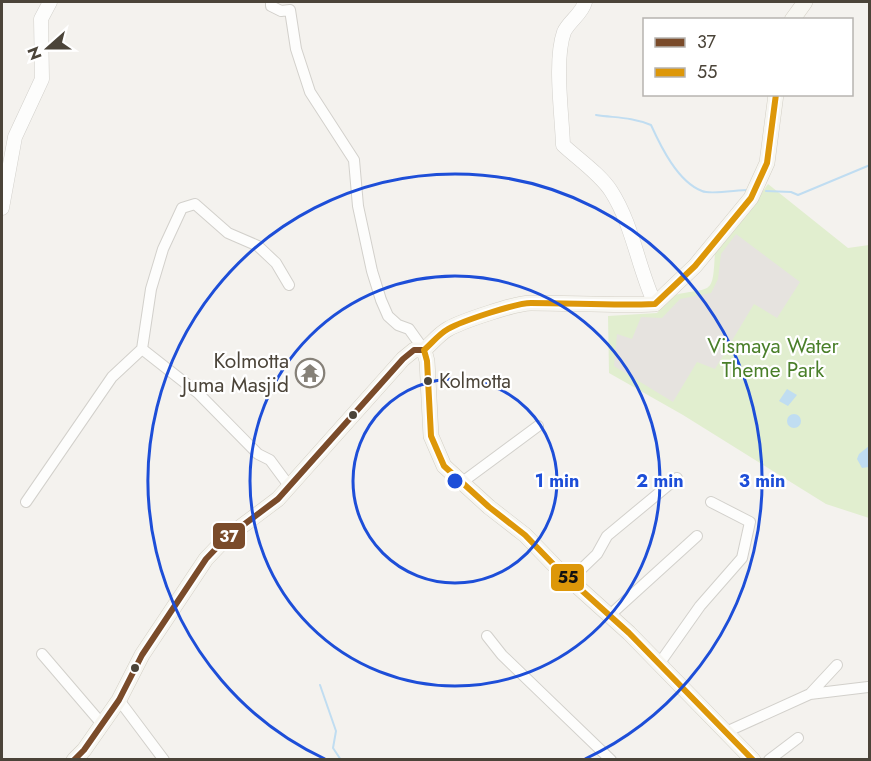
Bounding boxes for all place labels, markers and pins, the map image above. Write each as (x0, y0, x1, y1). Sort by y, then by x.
place label: Kolmotta Juma Masjid (179, 346, 289, 400)
temple icon: Kolmotta Juma Masjid (294, 357, 326, 389)
place label: Kolmotta (439, 367, 511, 396)
marker: Kolmotta (422, 375, 434, 387)
unlabelled marker (347, 409, 359, 421)
centre of rings (445, 471, 465, 491)
unlabelled marker (129, 662, 141, 674)

